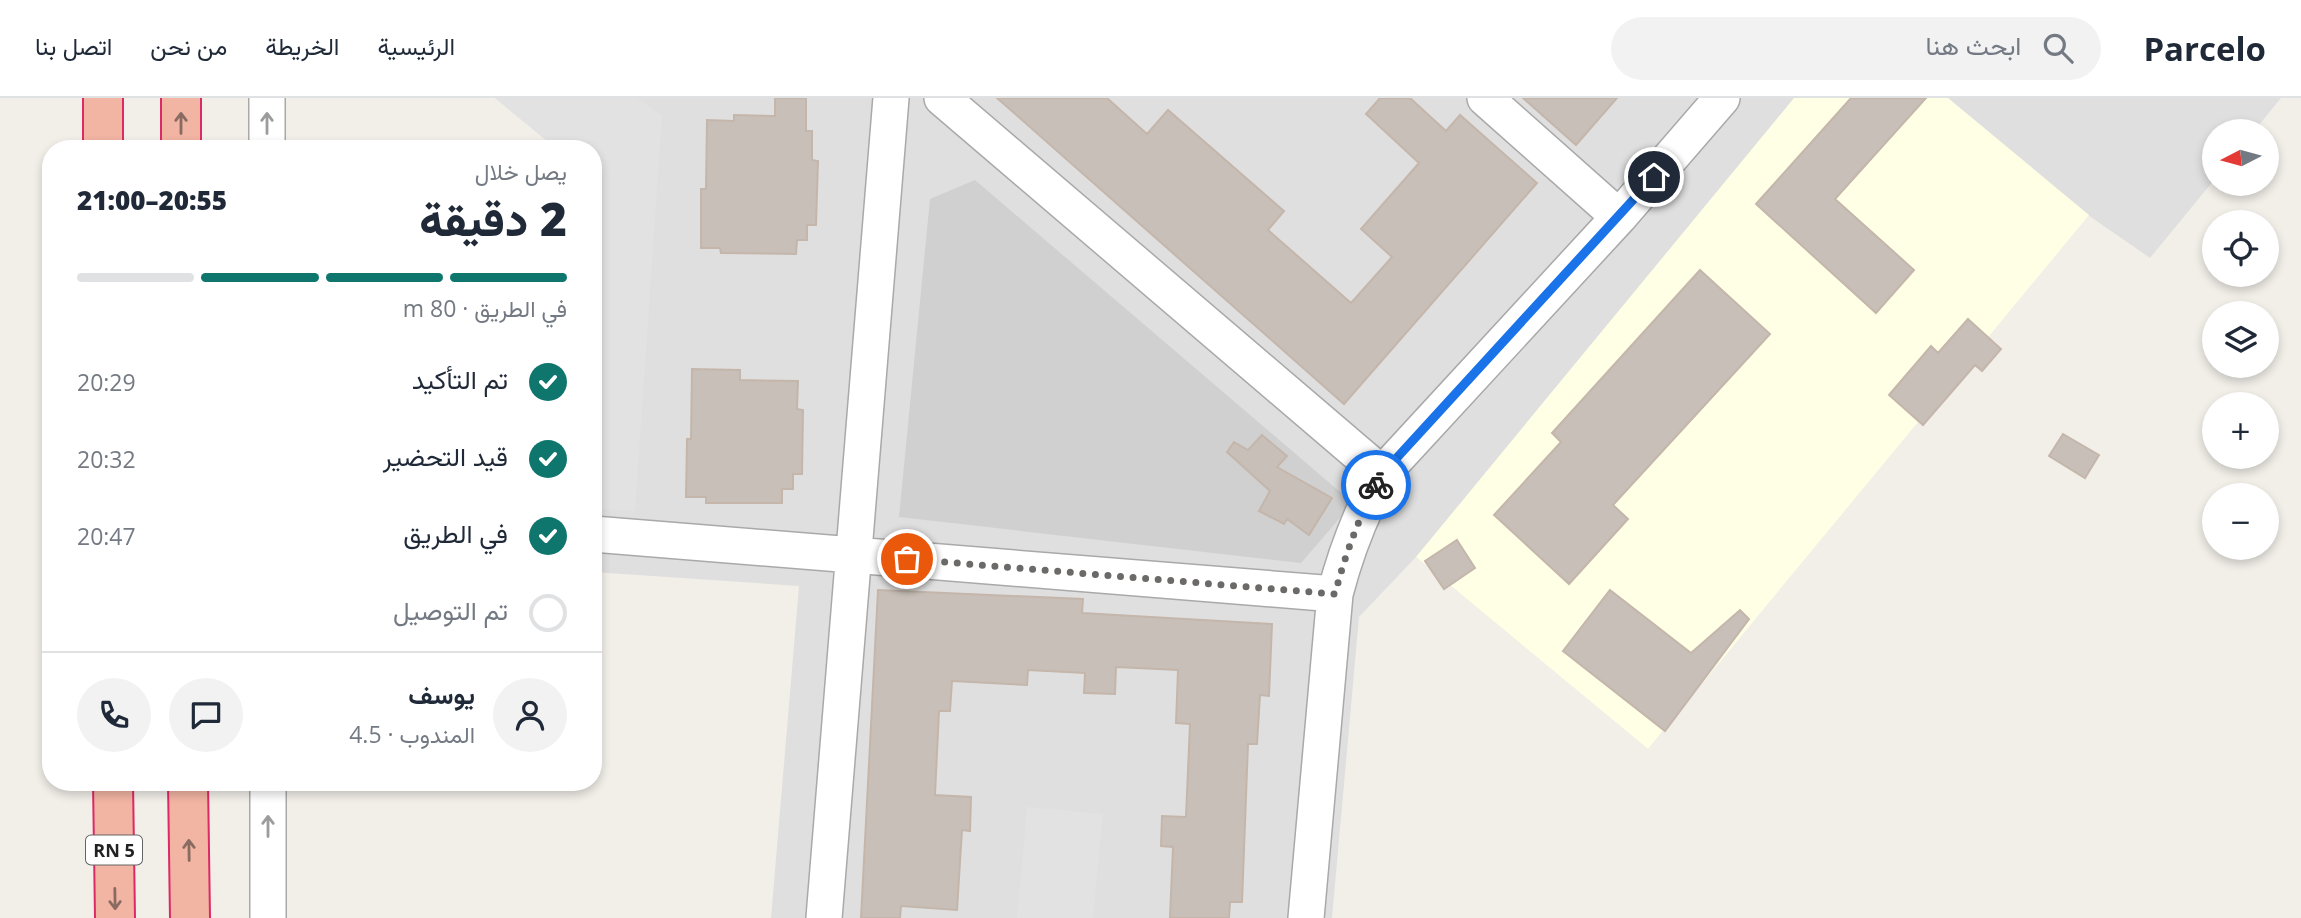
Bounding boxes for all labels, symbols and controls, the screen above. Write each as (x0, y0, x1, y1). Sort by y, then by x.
search box (1611, 17, 2101, 80)
text: Parcelo (2143, 26, 2266, 71)
text: ابحث هنا (1925, 27, 2021, 63)
text: اتصل بنا (35, 29, 112, 62)
text: من نحن (150, 29, 227, 62)
text: الخريطة (265, 29, 339, 62)
text: الرئيسية (377, 29, 455, 62)
icon: search (2039, 29, 2077, 67)
one-way arrow (174, 112, 188, 135)
one-way arrow (260, 112, 274, 135)
north arrow (2202, 119, 2278, 196)
map controls (2202, 119, 2279, 560)
pin (1624, 147, 1684, 207)
text: يصل خلال (475, 155, 567, 187)
icon: home (1635, 158, 1673, 196)
text: 20:55–21:00 (77, 182, 227, 218)
text: 2 دقيقة (419, 187, 567, 249)
button: locate (2202, 210, 2279, 287)
text: في الطريق · 80 m (403, 292, 567, 324)
button: layers (2202, 301, 2279, 378)
text: تم التأكيد (412, 361, 508, 397)
icon: check (529, 363, 567, 401)
text: 20:29 (77, 366, 136, 398)
button: + (2202, 392, 2279, 469)
text: قيد التحضير (383, 438, 508, 474)
icon: check (529, 440, 567, 478)
text: 20:32 (77, 443, 136, 475)
courier (1341, 450, 1411, 520)
icon: bike (1357, 466, 1395, 504)
button: − (2202, 483, 2279, 560)
text: في الطريق (403, 515, 508, 551)
icon: check (529, 517, 567, 555)
text: 20:47 (77, 520, 136, 552)
pin (877, 529, 937, 589)
icon: bag (888, 540, 926, 578)
text: تم التوصيل (393, 592, 508, 628)
text: يوسف (408, 676, 475, 712)
button: phone (77, 678, 151, 752)
button: chat (169, 678, 243, 752)
button: person (493, 678, 567, 752)
text: المندوب · 4.5 (349, 718, 475, 750)
one-way arrow (261, 814, 275, 837)
road number: RN 5 (86, 836, 142, 864)
one-way arrow (182, 839, 196, 862)
one-way arrow (108, 887, 122, 910)

